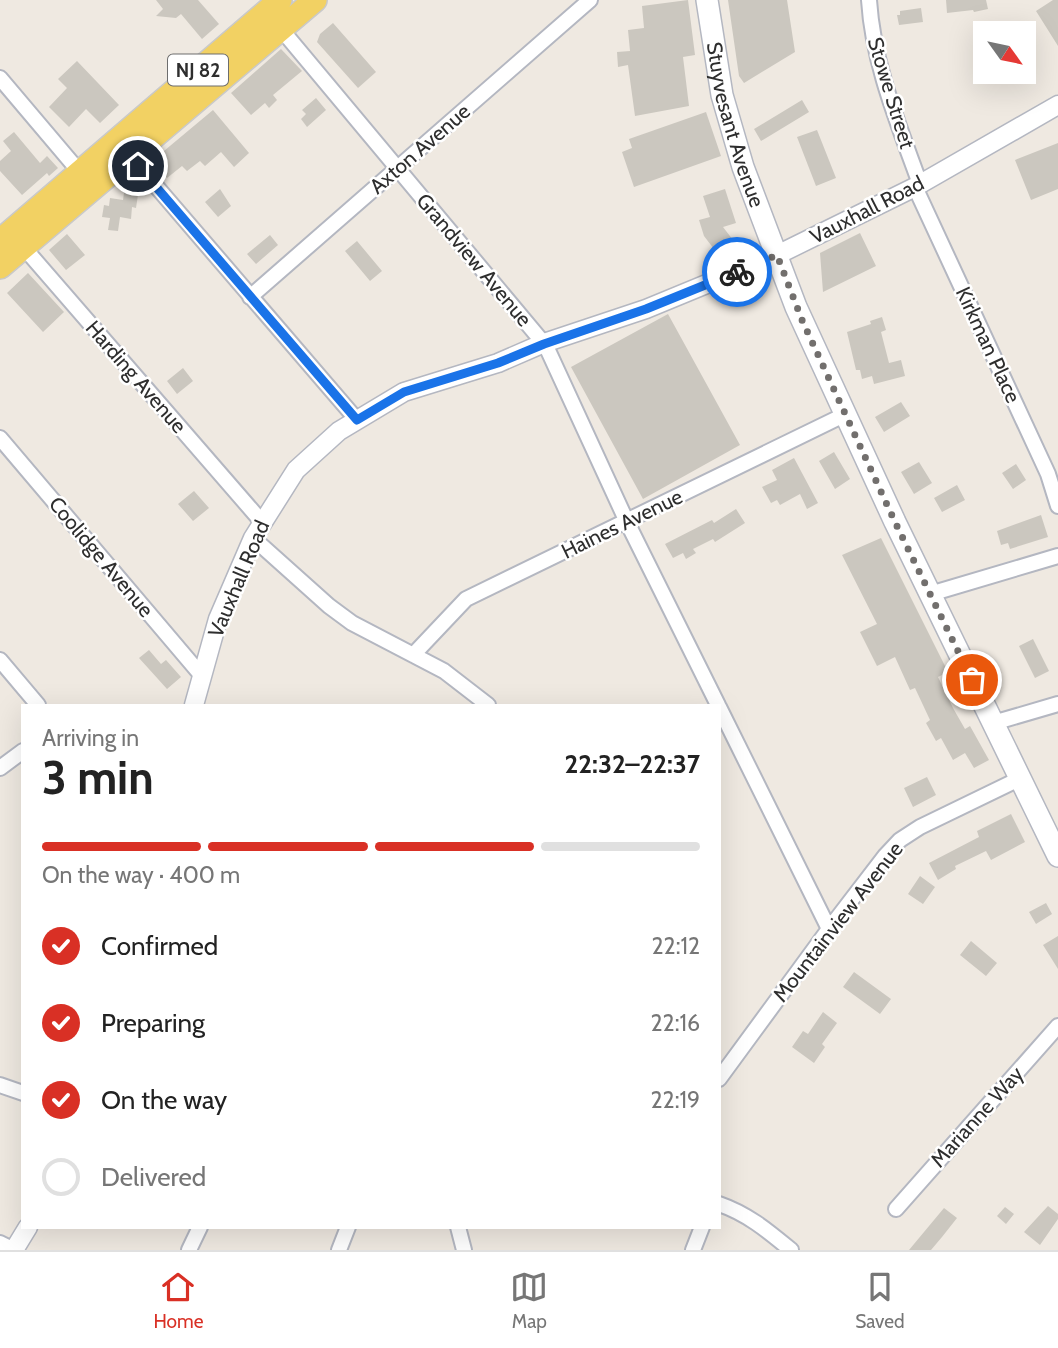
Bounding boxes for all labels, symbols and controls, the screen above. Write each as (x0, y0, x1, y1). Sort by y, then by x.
north arrow (973, 21, 1036, 84)
map controls (973, 21, 1036, 84)
street label: Stowe Street (863, 34, 920, 151)
street label: Stuyvesant Avenue (702, 40, 770, 211)
road number: NJ 82 (168, 54, 228, 86)
street label: Axton Avenue (364, 98, 475, 199)
pin (108, 136, 168, 196)
icon: home (119, 147, 157, 185)
street label: Vauxhall Road (806, 170, 928, 249)
street label: Grandview Avenue (411, 188, 537, 331)
courier (702, 237, 772, 307)
icon: bike (718, 253, 756, 291)
street label: Kirkman Place (951, 283, 1026, 407)
street label: Harding Avenue (81, 315, 192, 438)
street label: Haines Avenue (557, 483, 687, 564)
street label: Coolidge Avenue (44, 491, 159, 622)
street label: Vauxhall Road (203, 517, 274, 641)
pin (942, 650, 1002, 710)
icon: bag (953, 661, 991, 699)
text: Arriving in (42, 724, 139, 752)
text: 22:32–22:37 (565, 748, 700, 780)
text: 3 min (42, 750, 154, 806)
street label: Mountainview Avenue (767, 837, 908, 1007)
text: On the way · 400 m (42, 861, 240, 889)
icon: check (42, 927, 80, 965)
text: Confirmed (101, 930, 218, 962)
text: 22:12 (652, 932, 700, 960)
icon: check (42, 1004, 80, 1042)
text: Preparing (101, 1007, 205, 1039)
text: 22:16 (651, 1009, 700, 1037)
street label: Marianne Way (925, 1061, 1028, 1172)
icon: check (42, 1081, 80, 1119)
text: On the way (101, 1084, 227, 1116)
text: 22:19 (651, 1086, 700, 1114)
text: Delivered (101, 1161, 206, 1193)
tab: Home (153, 1268, 203, 1333)
tab: Map (510, 1268, 548, 1333)
tab: Saved (855, 1268, 905, 1333)

